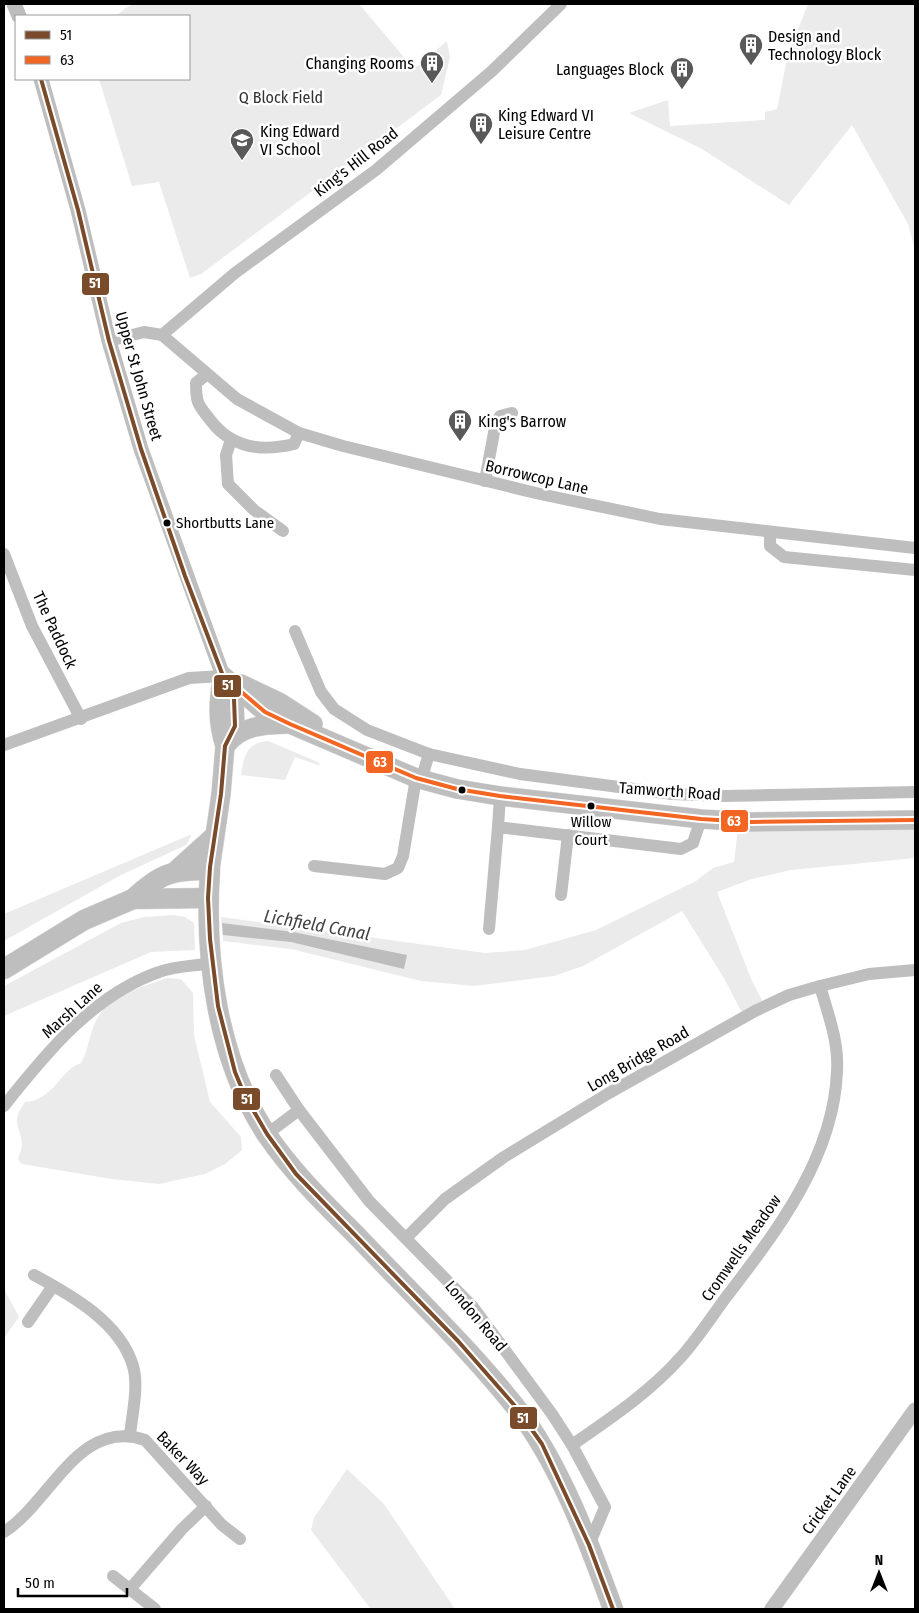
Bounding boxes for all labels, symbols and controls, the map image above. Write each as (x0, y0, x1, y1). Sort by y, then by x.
legend (15, 15, 190, 80)
text: 51 (60, 26, 72, 44)
place label: Design and Technology Block (768, 27, 882, 64)
building icon: Design and Technology Block (738, 32, 764, 66)
building icon: Changing Rooms (419, 50, 445, 84)
text: 63 (60, 51, 74, 69)
place label: Changing Rooms (306, 54, 414, 73)
building icon: Languages Block (669, 56, 695, 90)
place label: Languages Block (556, 60, 665, 79)
park label: Q Block Field (239, 88, 323, 107)
place label: King Edward VI Leisure Centre (498, 106, 594, 143)
building icon: King Edward VI Leisure Centre (468, 111, 494, 145)
place label: King Edward VI School (260, 122, 340, 159)
street label: King's Hill Road (310, 123, 402, 201)
school or university icon: King Edward VI School (229, 127, 255, 161)
line badge: 51 (81, 272, 110, 296)
text: 51 (89, 275, 101, 292)
street label: Upper St John Street (111, 309, 167, 443)
building icon: King's Barrow (447, 408, 473, 442)
place label: King's Barrow (478, 412, 567, 431)
street label: Borrowcop Lane (484, 456, 590, 498)
place label: Shortbutts Lane (176, 514, 274, 532)
marker: Shortbutts Lane (162, 518, 172, 528)
street label: The Paddock (29, 588, 81, 672)
line badge: 51 (213, 674, 242, 698)
text: 51 (222, 677, 234, 694)
line badge: 63 (365, 750, 394, 774)
text: 63 (373, 754, 387, 771)
street label: Tamworth Road (619, 778, 721, 804)
unlabelled marker (457, 785, 467, 795)
marker: Willow Court (586, 801, 596, 811)
line badge: 63 (720, 809, 749, 833)
place label: Willow Court (571, 813, 611, 849)
text: 63 (727, 813, 741, 830)
water label: Lichfield Canal (262, 905, 372, 945)
street label: Marsh Lane (38, 978, 106, 1042)
street label: Long Bridge Road (584, 1022, 692, 1096)
line badge: 51 (232, 1087, 261, 1111)
text: 51 (241, 1091, 253, 1108)
street label: Cromwells Meadow (697, 1191, 785, 1305)
street label: London Road (441, 1277, 511, 1355)
line badge: 51 (509, 1406, 538, 1430)
text: 51 (517, 1410, 529, 1427)
street label: Baker Way (153, 1427, 214, 1489)
street label: Cricket Lane (798, 1462, 860, 1538)
north arrow (854, 1548, 904, 1598)
text: N (875, 1552, 883, 1569)
scale bar (18, 1566, 126, 1598)
text: 50 m (25, 1574, 55, 1592)

